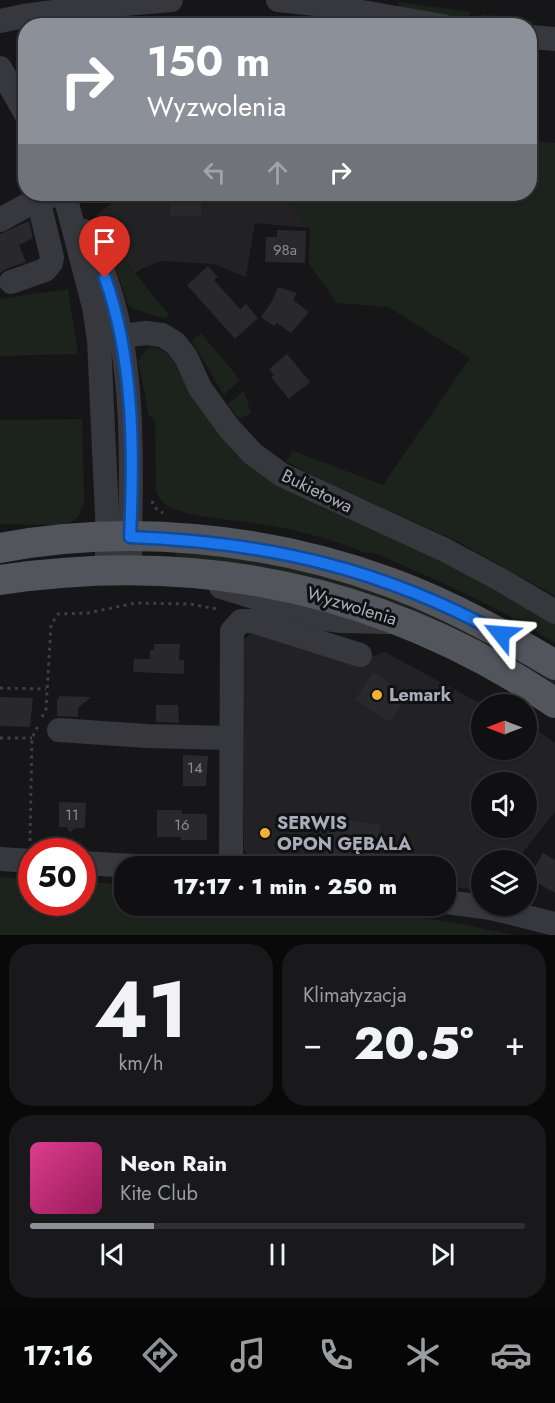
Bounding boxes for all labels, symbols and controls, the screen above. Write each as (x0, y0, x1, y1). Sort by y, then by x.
text: 150 m (147, 31, 270, 92)
icon: right (48, 42, 126, 120)
text: Wyzwolenia (147, 87, 286, 126)
icon: left (198, 156, 231, 189)
icon: ahead (261, 156, 294, 189)
icon: right (324, 156, 357, 189)
pin (79, 216, 130, 278)
icon: arrive (88, 225, 121, 258)
house number: 98a (273, 239, 297, 261)
street label: Bukietowa (277, 463, 357, 519)
street label: Wyzwolenia (304, 580, 400, 632)
position arrow (469, 602, 533, 666)
place label: Lemark (389, 682, 452, 708)
marker: Lemark (370, 688, 384, 702)
north arrow (471, 694, 537, 760)
map controls (471, 694, 537, 916)
house number: 14 (187, 757, 203, 779)
button: sound (471, 772, 537, 838)
house number: 11 (65, 804, 79, 826)
place label: SERWIS OPON GĘBALA (277, 810, 412, 857)
house number: 16 (174, 814, 190, 836)
marker: SERWIS OPON GĘBALA (258, 826, 272, 840)
speed limit sign: 50 (18, 838, 96, 916)
button: layers (471, 850, 537, 916)
text: 17:17 · 1 min · 250 m (173, 870, 397, 902)
text: 41 (94, 954, 188, 1066)
text: Klimatyzacja (303, 981, 407, 1010)
text: 20.5° (354, 1011, 474, 1076)
text: − (303, 1020, 322, 1067)
text: + (505, 1020, 525, 1067)
text: km/h (118, 1049, 164, 1078)
text: Neon Rain (120, 1147, 227, 1179)
text: Kite Club (120, 1179, 198, 1208)
icon: previous (96, 1238, 129, 1271)
icon: pause (261, 1238, 294, 1271)
icon: next (426, 1238, 459, 1271)
icon: directions (139, 1334, 181, 1376)
icon: music (227, 1334, 269, 1376)
icon: phone (315, 1334, 357, 1376)
icon: climate (402, 1334, 444, 1376)
icon: car (490, 1334, 532, 1376)
text: 17:16 (23, 1336, 93, 1375)

